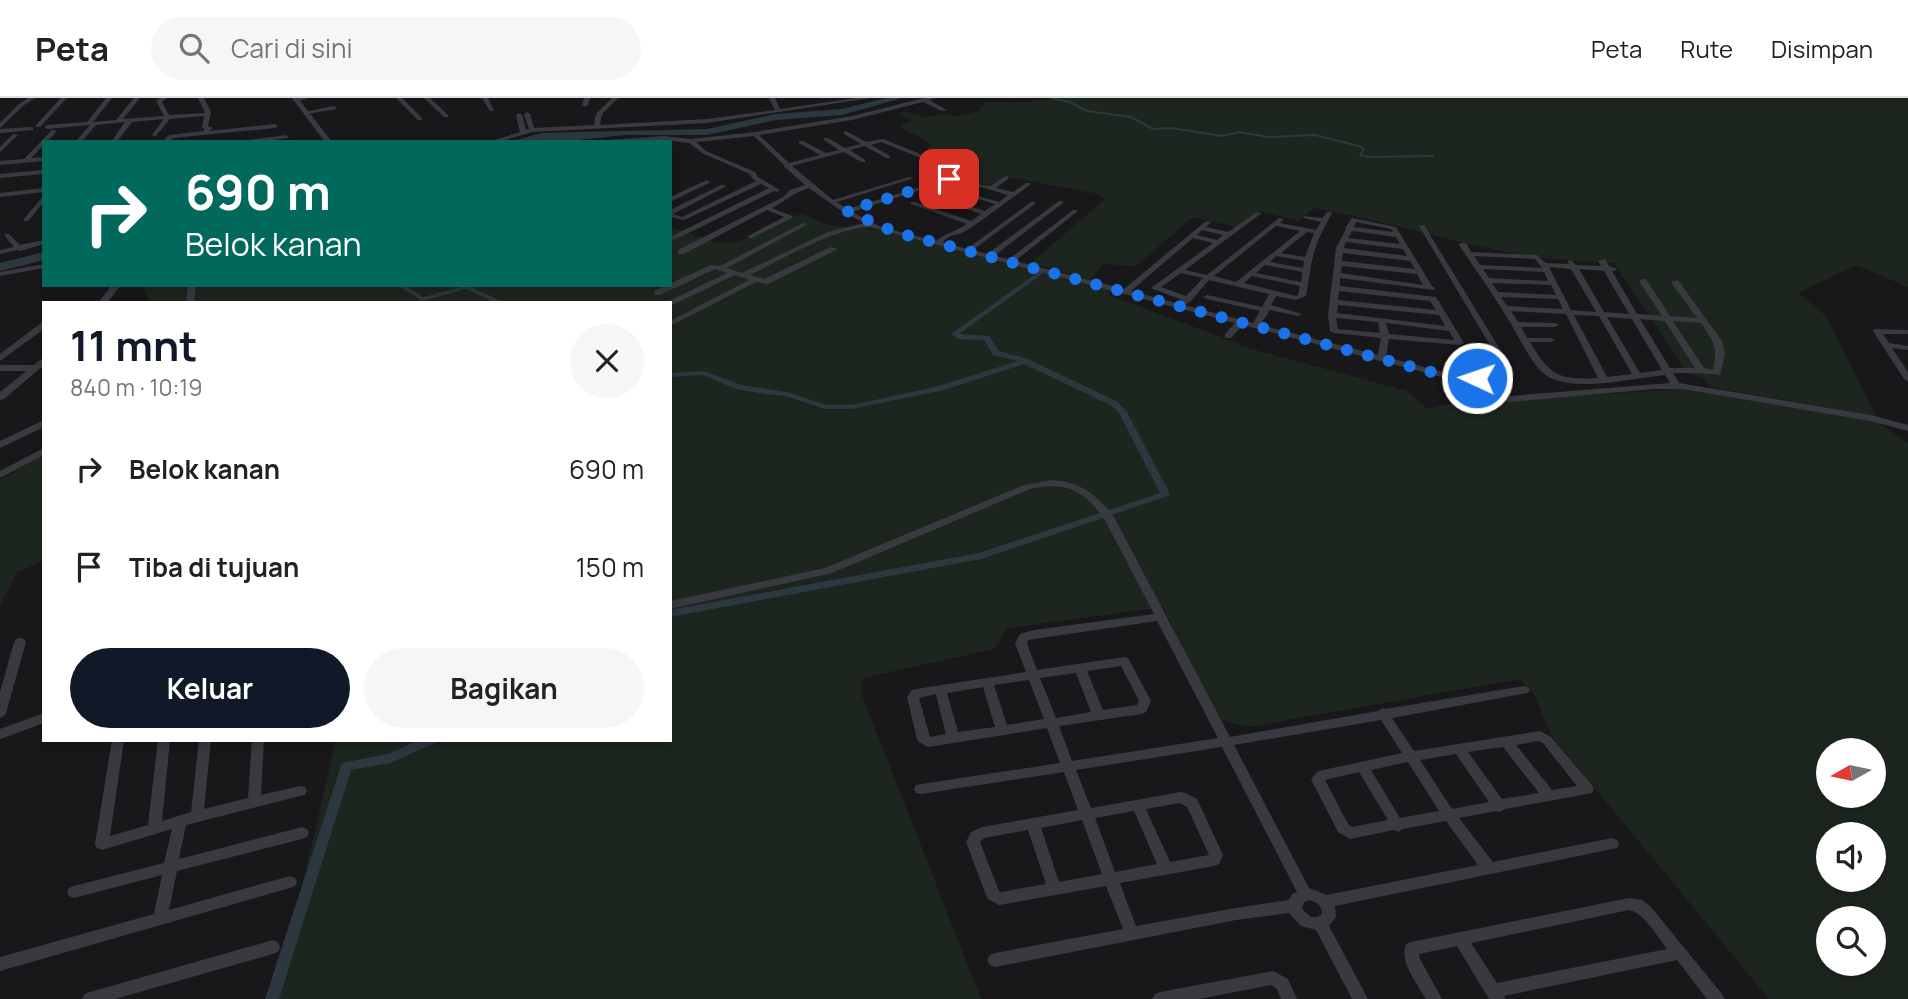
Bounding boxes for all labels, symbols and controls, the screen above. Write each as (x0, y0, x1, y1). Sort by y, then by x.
search box (151, 17, 641, 80)
text: Peta (35, 26, 109, 71)
icon: search (175, 29, 213, 67)
text: Cari di sini (231, 30, 353, 66)
text: Peta (1591, 32, 1642, 65)
text: Rute (1680, 32, 1733, 65)
text: Disimpan (1771, 32, 1873, 65)
pin (919, 149, 979, 209)
text: 690 m (185, 158, 331, 225)
icon: arrive (930, 160, 968, 198)
icon: right (70, 168, 161, 259)
text: Belok kanan (185, 222, 361, 266)
text: 11 mnt (70, 316, 197, 374)
button: close (570, 324, 644, 398)
position arrow (1440, 341, 1514, 415)
text: 840 m · 10:19 (70, 371, 203, 403)
icon: right (70, 450, 108, 488)
text: Belok kanan (129, 451, 280, 487)
text: 690 m (569, 451, 644, 487)
icon: arrive (70, 548, 108, 586)
text: Tiba di tujuan (129, 549, 299, 585)
text: 150 m (576, 549, 644, 585)
button: Keluar (70, 648, 350, 728)
button: Bagikan (364, 648, 644, 728)
north arrow (1816, 738, 1886, 808)
map controls (1816, 738, 1886, 976)
button: sound (1816, 822, 1886, 892)
button: search (1816, 906, 1886, 976)

